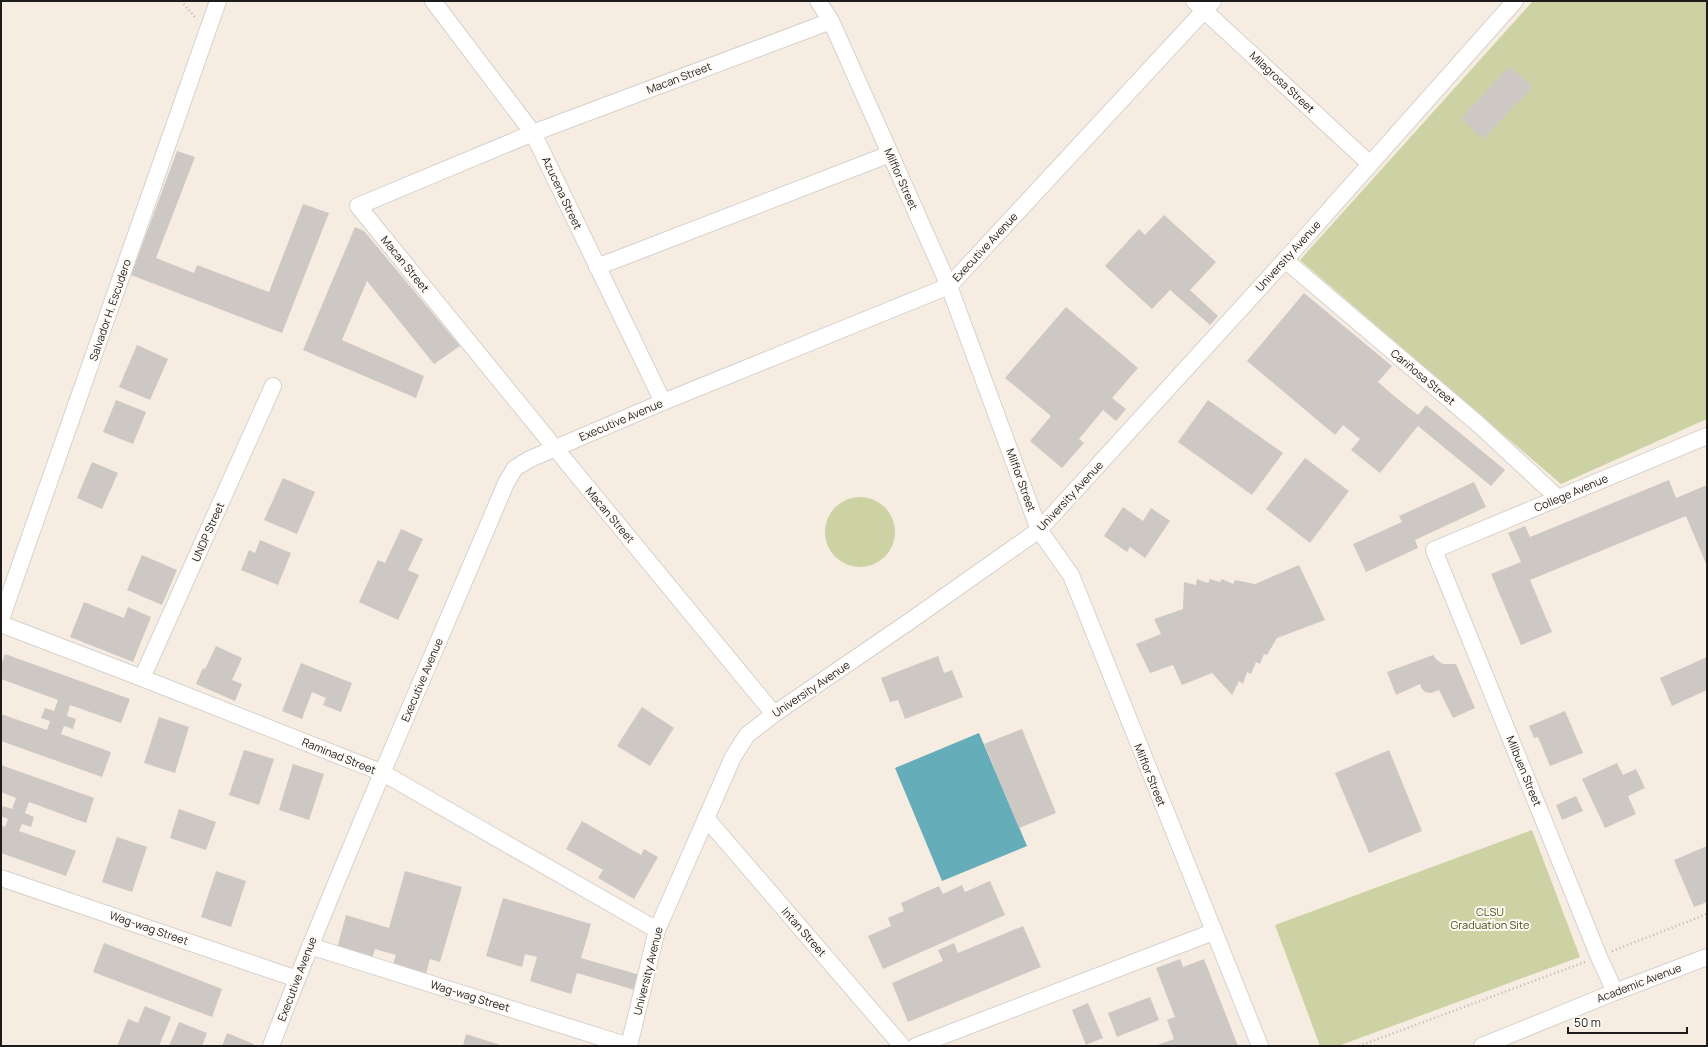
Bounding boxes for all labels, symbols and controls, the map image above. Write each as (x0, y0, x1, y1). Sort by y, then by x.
street label: Milagrosa Street (1247, 48, 1318, 116)
street label: Macan Street (644, 58, 714, 97)
street label: Milflor Street (881, 145, 922, 212)
street label: Azucena Street (539, 154, 586, 232)
street label: Executive Avenue (949, 208, 1021, 285)
street label: University Avenue (1252, 217, 1324, 294)
street label: Macan Street (378, 232, 433, 295)
street label: Salvador H. Escudero (85, 257, 134, 363)
street label: Cariñosa Street (1388, 345, 1459, 408)
street label: Executive Avenue (577, 395, 665, 444)
street label: Milflor Street (1003, 446, 1040, 514)
street label: University Avenue (1033, 457, 1106, 534)
street label: College Avenue (1532, 470, 1611, 515)
street label: Macan Street (583, 484, 638, 546)
street label: UNDP Street (188, 500, 227, 564)
street label: Executive Avenue (397, 635, 446, 724)
street label: University Avenue (769, 657, 853, 720)
street label: Milbuen Street (1504, 733, 1545, 808)
street label: Raminad Street (300, 734, 378, 777)
street label: Milflor Street (1131, 741, 1170, 808)
street label: Intan Street (779, 904, 830, 959)
park label: CLSU Graduation Site (1451, 904, 1530, 932)
street label: Wag-wag Street (108, 907, 191, 948)
street label: University Avenue (629, 925, 666, 1017)
street label: Executive Avenue (273, 934, 320, 1023)
street label: Academic Avenue (1594, 959, 1684, 1006)
street label: Wag-wag Street (429, 976, 512, 1015)
scale bar (1568, 1009, 1687, 1035)
text: 50 m (1574, 1014, 1601, 1031)

